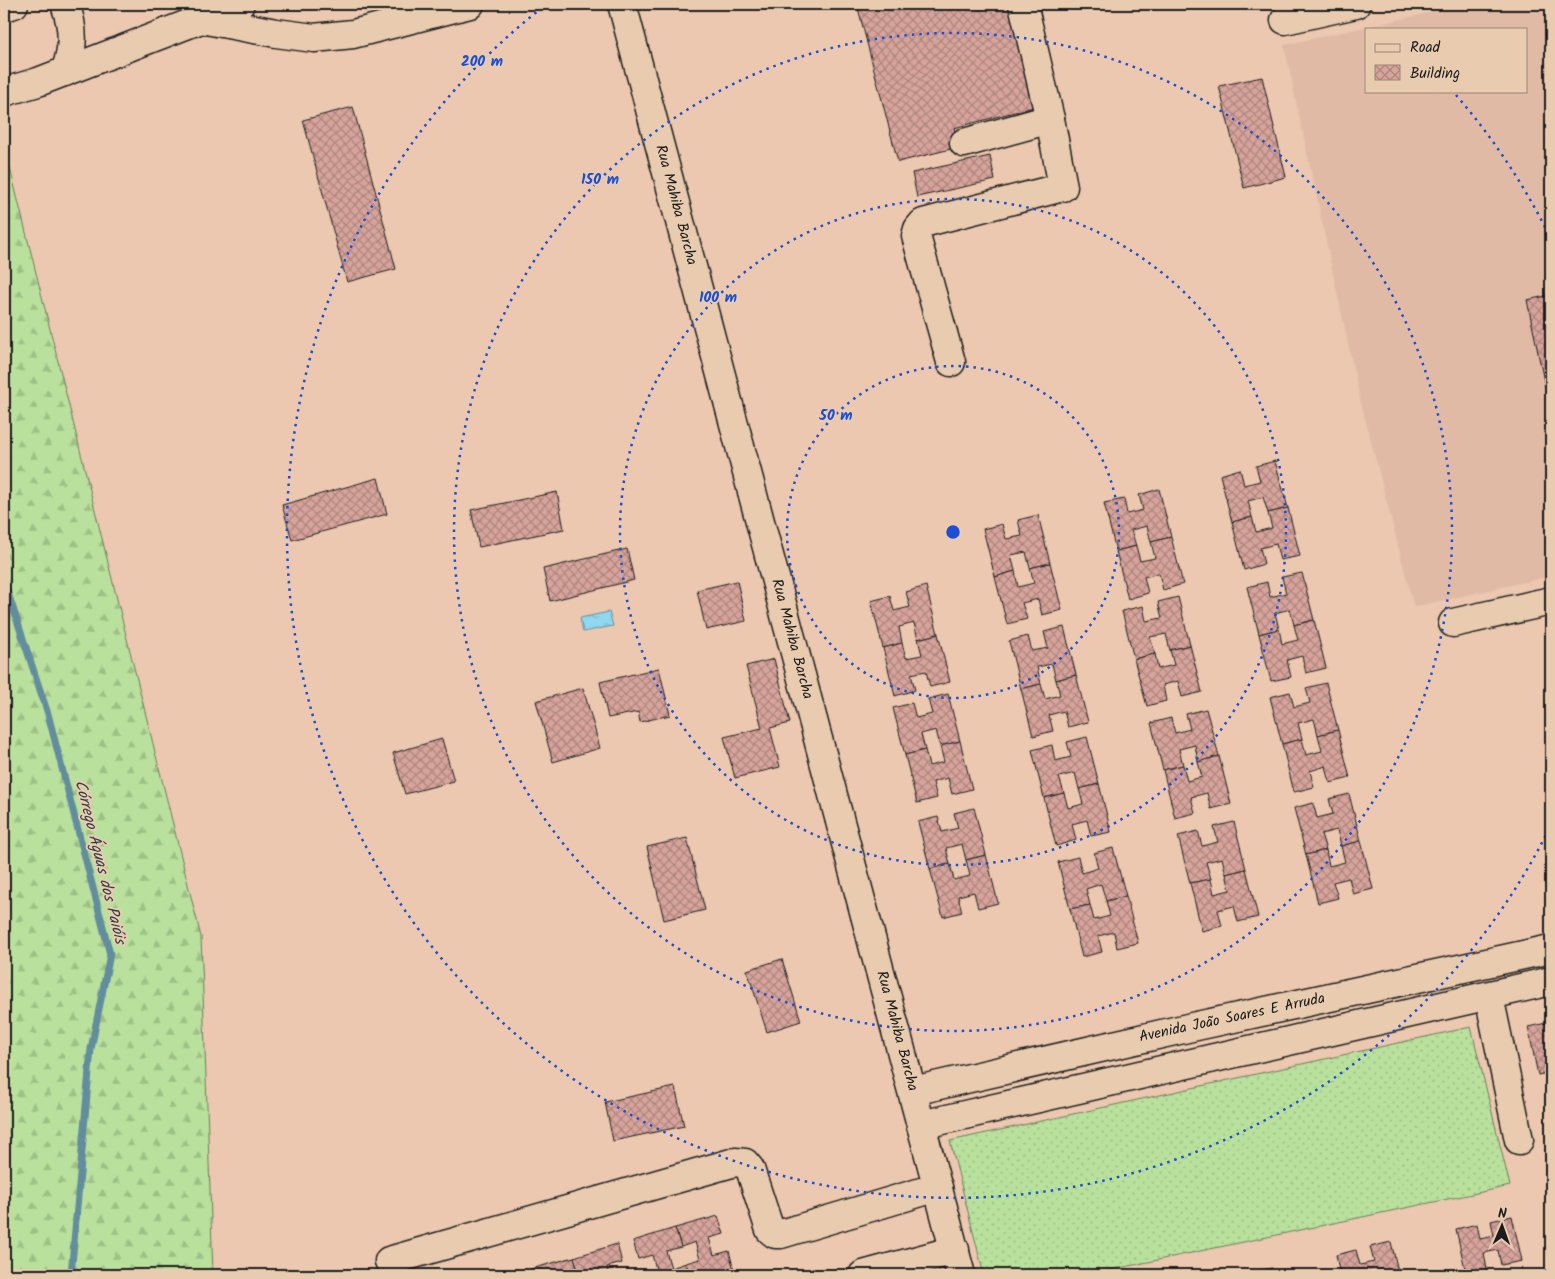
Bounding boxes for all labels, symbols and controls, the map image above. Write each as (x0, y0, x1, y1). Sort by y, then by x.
legend (1365, 28, 1528, 92)
text: Road (1410, 36, 1441, 60)
text: 200 m (461, 50, 503, 74)
text: Building (1410, 62, 1460, 86)
street label: Rua Mahiba Barcha (648, 142, 704, 268)
text: 150 m (581, 168, 619, 192)
text: 100 m (699, 286, 737, 310)
text: 50 m (818, 404, 853, 428)
centre of rings (944, 523, 962, 541)
street label: Rua Mahiba Barcha (764, 576, 820, 702)
water label: Córrego Águas dos Paióis (68, 777, 133, 949)
street label: Rua Mahiba Barcha (869, 968, 925, 1094)
street label: Avenida João Soares E Arruda (1137, 987, 1327, 1049)
north arrow (1478, 1202, 1528, 1252)
text: N (1498, 1203, 1507, 1225)

